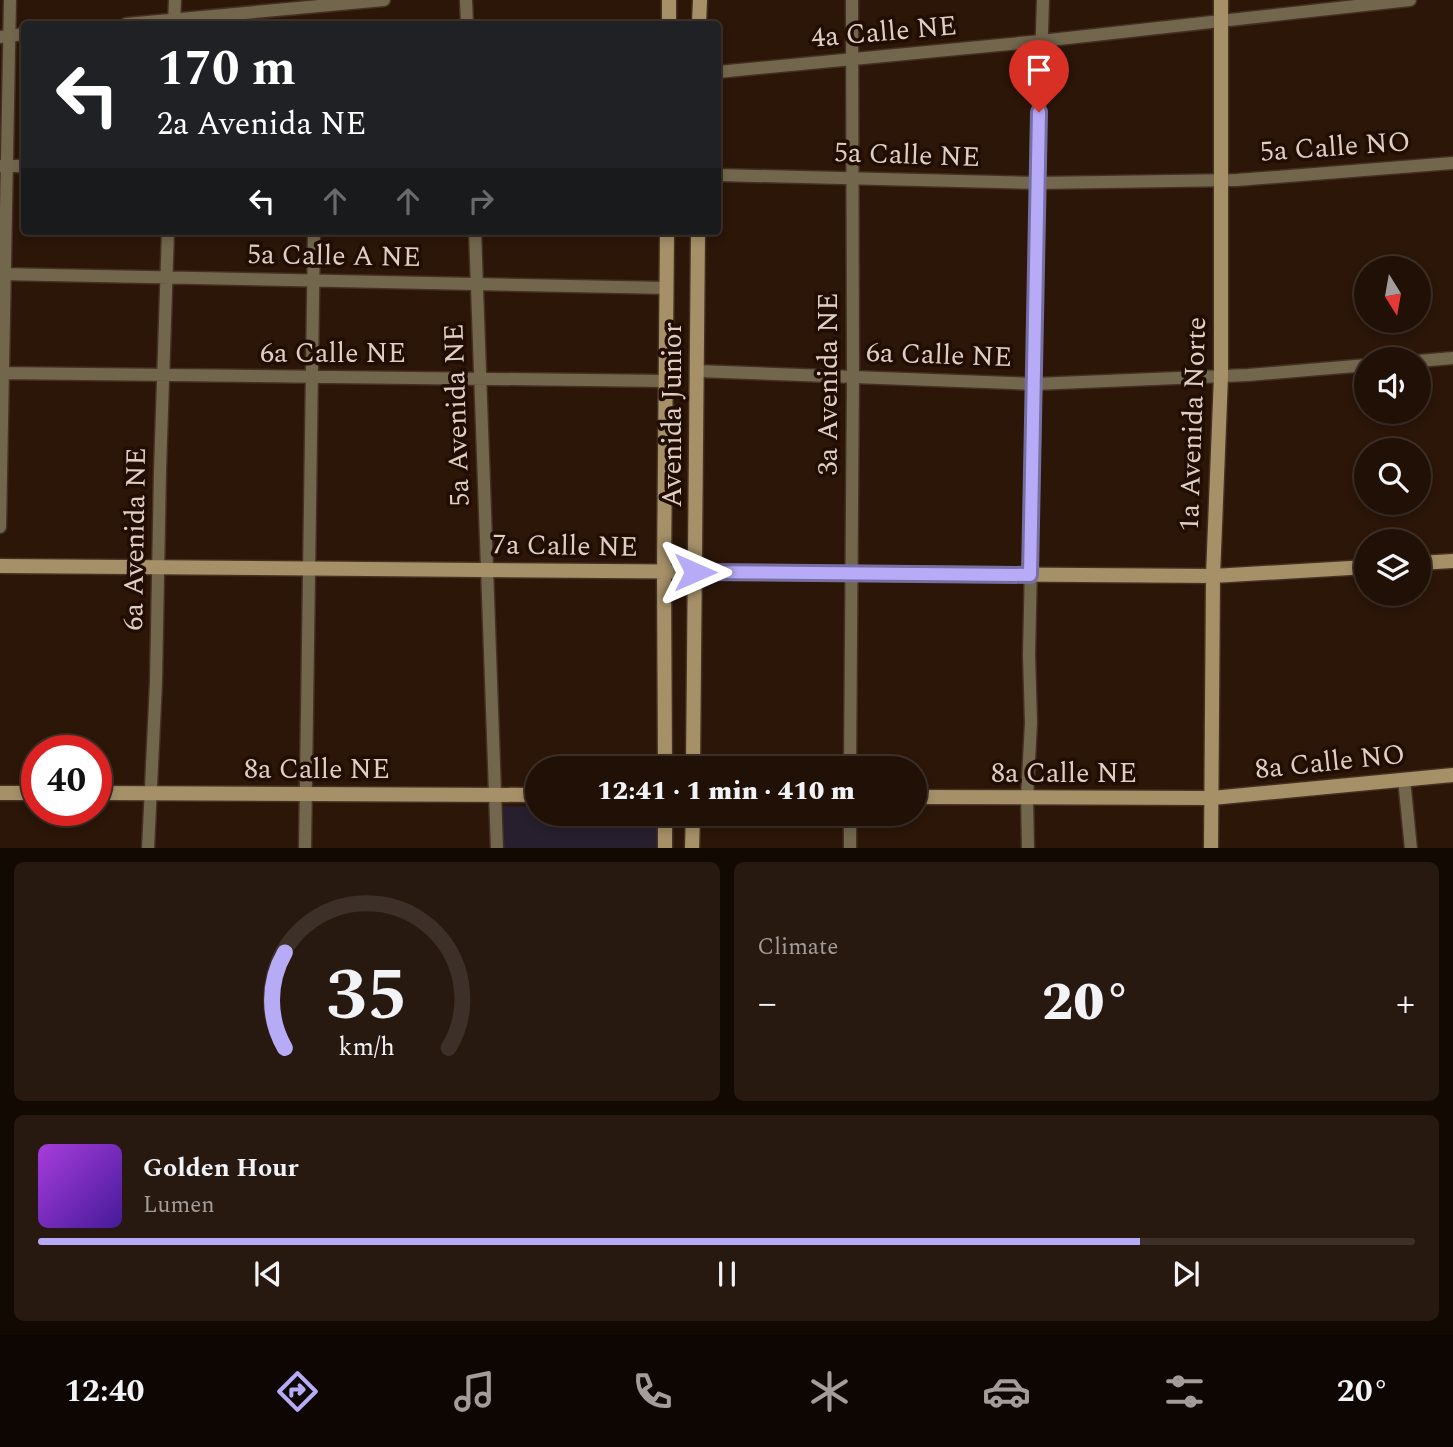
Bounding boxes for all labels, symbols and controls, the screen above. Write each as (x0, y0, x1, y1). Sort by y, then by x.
street label: 4a Calle NE (809, 4, 959, 60)
text: 170 m (157, 32, 296, 107)
pin (1009, 40, 1069, 112)
icon: left (42, 49, 133, 140)
icon: arrive (1020, 51, 1058, 89)
text: 2a Avenida NE (157, 100, 366, 149)
street label: 5a Calle NO (1258, 120, 1412, 174)
street label: 5a Calle NE (833, 131, 981, 179)
icon: left (243, 182, 281, 220)
icon: ahead (316, 182, 354, 220)
icon: ahead (389, 182, 427, 220)
icon: right (462, 182, 500, 220)
street label: 5a Calle A NE (247, 233, 421, 279)
north arrow (1354, 256, 1432, 332)
map controls (1354, 256, 1431, 606)
street label: 3a Avenida NE (807, 292, 850, 476)
street label: 1a Avenida Norte (1168, 316, 1218, 532)
street label: Avenida Junior (651, 322, 694, 508)
street label: 5a Avenida NE (432, 323, 482, 507)
street label: 6a Calle NE (865, 331, 1013, 379)
street label: 6a Calle NE (260, 332, 406, 375)
button: sound (1354, 347, 1431, 424)
button: search (1354, 438, 1431, 515)
street label: 6a Avenida NE (112, 447, 158, 631)
street label: 7a Calle NE (492, 523, 638, 569)
button: layers (1354, 529, 1431, 606)
position arrow (658, 535, 732, 609)
street label: 8a Calle NO (1253, 733, 1407, 791)
speed limit sign: 40 (21, 735, 112, 826)
street label: 8a Calle NE (244, 748, 390, 791)
street label: 8a Calle NE (991, 752, 1137, 795)
text: 12:41 · 1 min · 410 m (597, 771, 855, 811)
text: Climate (758, 930, 838, 965)
text: 35 (326, 941, 408, 1052)
text: 20° (1042, 964, 1130, 1043)
text: − (758, 975, 777, 1033)
text: + (1396, 975, 1415, 1033)
text: km/h (339, 1028, 395, 1066)
text: Golden Hour (143, 1148, 299, 1188)
text: Lumen (143, 1188, 215, 1223)
icon: previous (249, 1255, 287, 1293)
icon: pause (708, 1255, 746, 1293)
icon: next (1167, 1255, 1205, 1293)
text: 12:40 (64, 1367, 145, 1416)
icon: directions (273, 1367, 322, 1416)
icon: music (450, 1367, 499, 1416)
icon: phone (628, 1367, 677, 1416)
icon: climate (805, 1367, 854, 1416)
icon: car (982, 1367, 1031, 1416)
icon: filters (1160, 1367, 1209, 1416)
text: 20° (1337, 1367, 1389, 1416)

